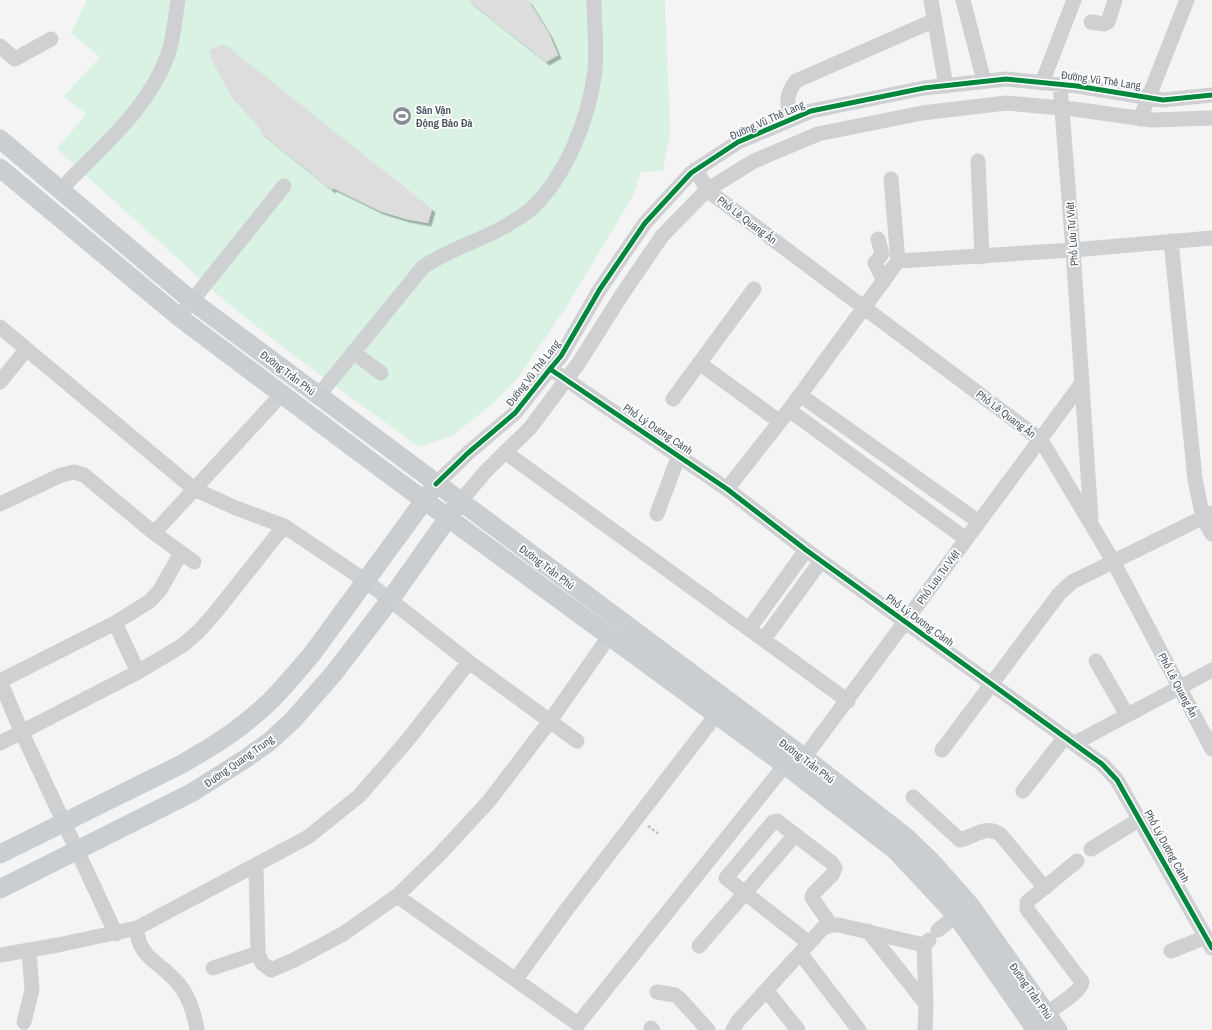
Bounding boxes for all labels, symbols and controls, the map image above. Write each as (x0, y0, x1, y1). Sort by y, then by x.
street label: Đường Vũ Thê Lang (1060, 67, 1142, 93)
street label: Đường Vũ Thê Lang (727, 97, 807, 143)
place label: Sân Vận Động Bảo Đà (416, 103, 473, 130)
sports icon: Sân Vận Động Bảo Đà (391, 105, 413, 127)
street label: Phố Lê Quang Ấn (714, 193, 780, 247)
street label: Phố Lưu Tư Việt (1063, 201, 1081, 266)
street label: Đường Vũ Thê Lang (503, 337, 563, 409)
street label: Đường Trần Phú (258, 348, 318, 398)
street label: Phố Lê Quang Ấn (973, 387, 1039, 441)
street label: Phố Lý Dương Cảnh (621, 401, 695, 457)
street label: Đường Trần Phú (517, 542, 577, 592)
street label: Phố Lưu Tư Việt (913, 547, 963, 607)
street label: Phố Lý Dương Cảnh (883, 591, 957, 649)
street label: Phố Lê Quang Ấn (1155, 650, 1201, 720)
street label: Đường Quang Trung (201, 732, 277, 790)
street label: Đường Trần Phú (777, 736, 837, 786)
street label: Phố Lý Dương Cảnh (1141, 807, 1193, 885)
street label: Đường Trần Phú (1006, 960, 1056, 1022)

